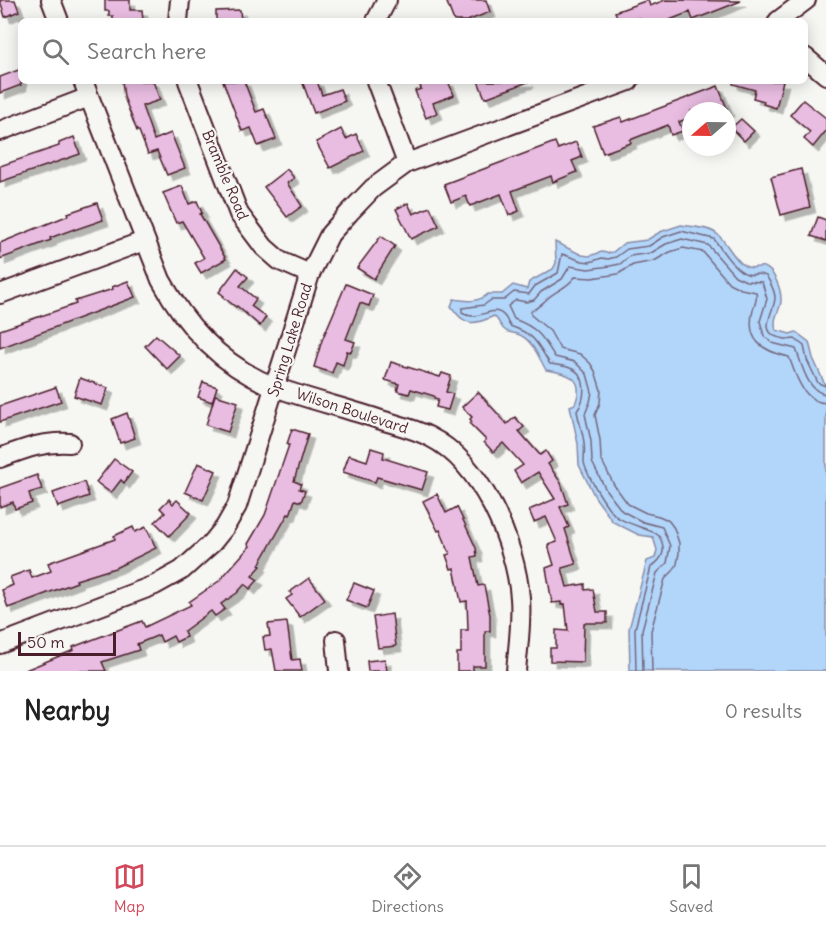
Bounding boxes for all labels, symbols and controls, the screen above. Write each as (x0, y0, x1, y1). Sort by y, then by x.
search box (18, 18, 808, 84)
icon: search (39, 35, 72, 68)
text: Search here (87, 37, 206, 65)
north arrow (682, 102, 736, 156)
street label: Bramble Road (198, 127, 253, 223)
street label: Spring Lake Road (263, 280, 316, 399)
street label: Wilson Boulevard (294, 383, 411, 438)
scale bar (18, 629, 116, 656)
text: 50 m (27, 632, 65, 652)
text: Nearby (24, 694, 110, 727)
text: 0 results (725, 698, 802, 723)
tab: Map (113, 860, 146, 916)
tab: Directions (371, 860, 444, 916)
tab: Saved (669, 860, 713, 916)

